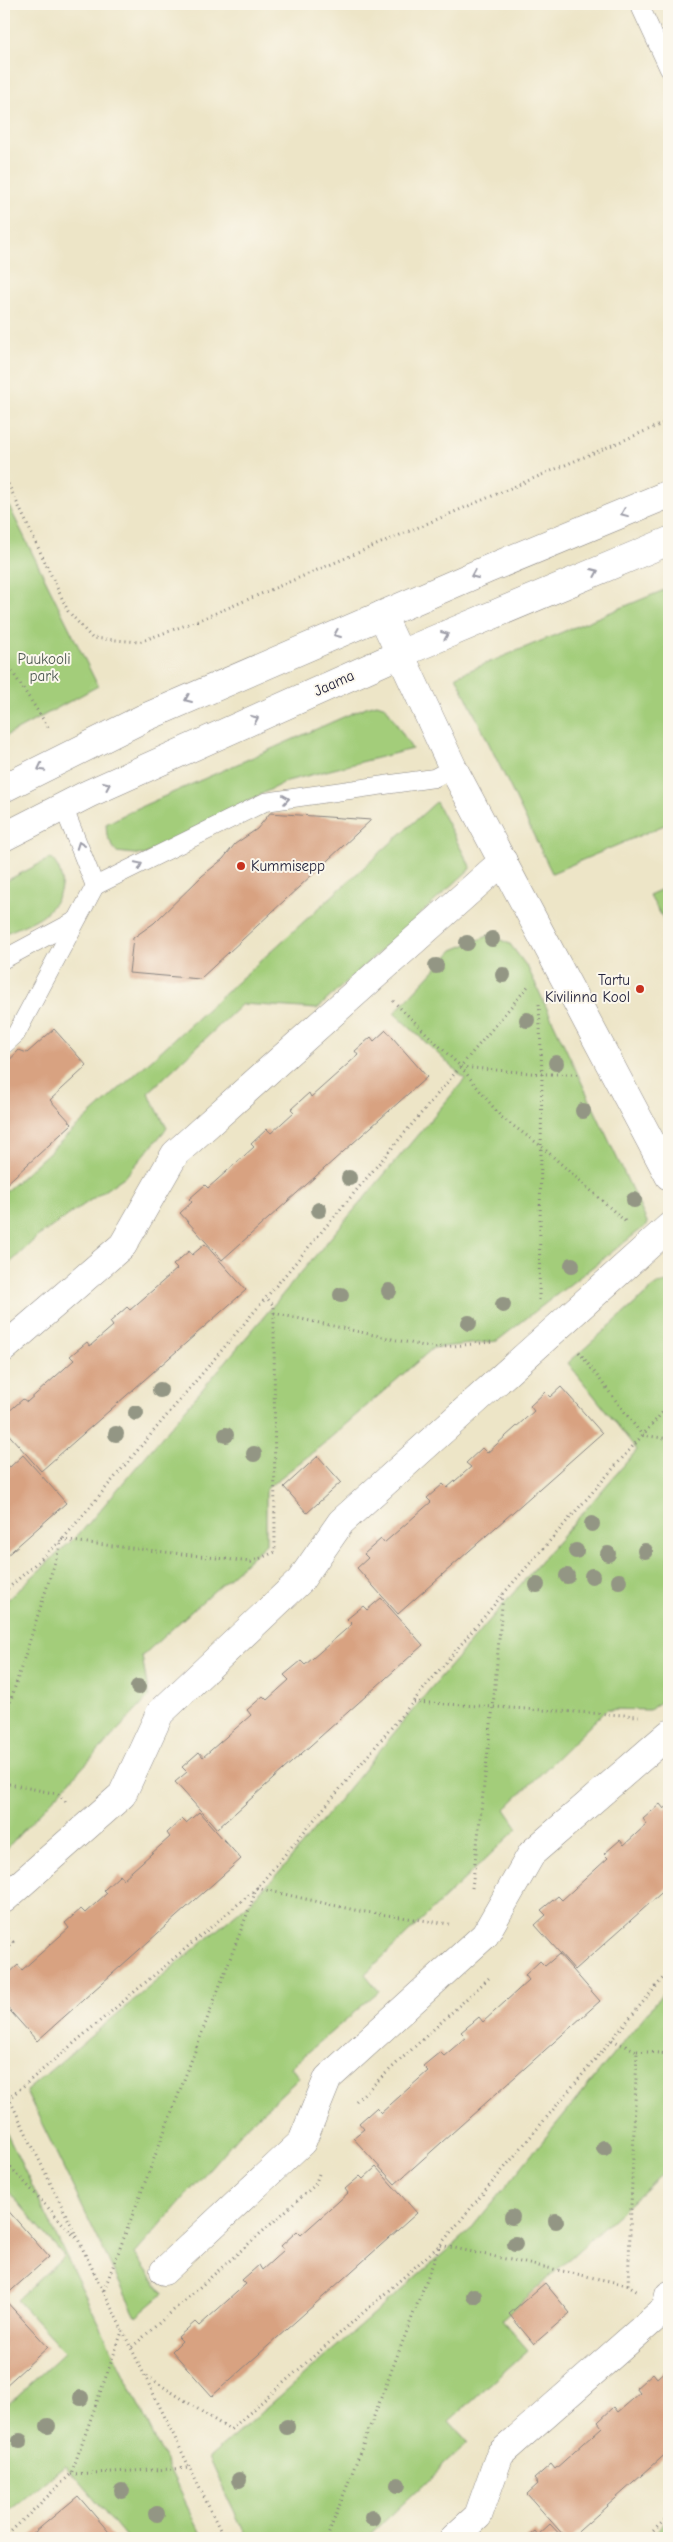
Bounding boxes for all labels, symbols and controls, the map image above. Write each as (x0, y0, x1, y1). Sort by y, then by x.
one-way arrow (620, 506, 629, 517)
one-way arrow (470, 568, 479, 579)
one-way arrow (590, 568, 599, 579)
one-way arrow (333, 628, 342, 639)
one-way arrow (440, 630, 449, 641)
park label: Puukooli park (17, 650, 71, 685)
street label: Jaama (311, 666, 357, 700)
one-way arrow (184, 692, 193, 703)
one-way arrow (250, 714, 259, 725)
one-way arrow (37, 762, 46, 772)
one-way arrow (102, 781, 111, 792)
one-way arrow (282, 794, 291, 804)
one-way arrow (76, 841, 86, 850)
place label: Kummisepp (251, 857, 325, 875)
one-way arrow (134, 860, 143, 871)
marker: Kummisepp (235, 860, 247, 872)
place label: Tartu Kivilinna Kool (545, 971, 630, 1006)
marker: Tartu Kivilinna Kool (634, 983, 646, 995)

